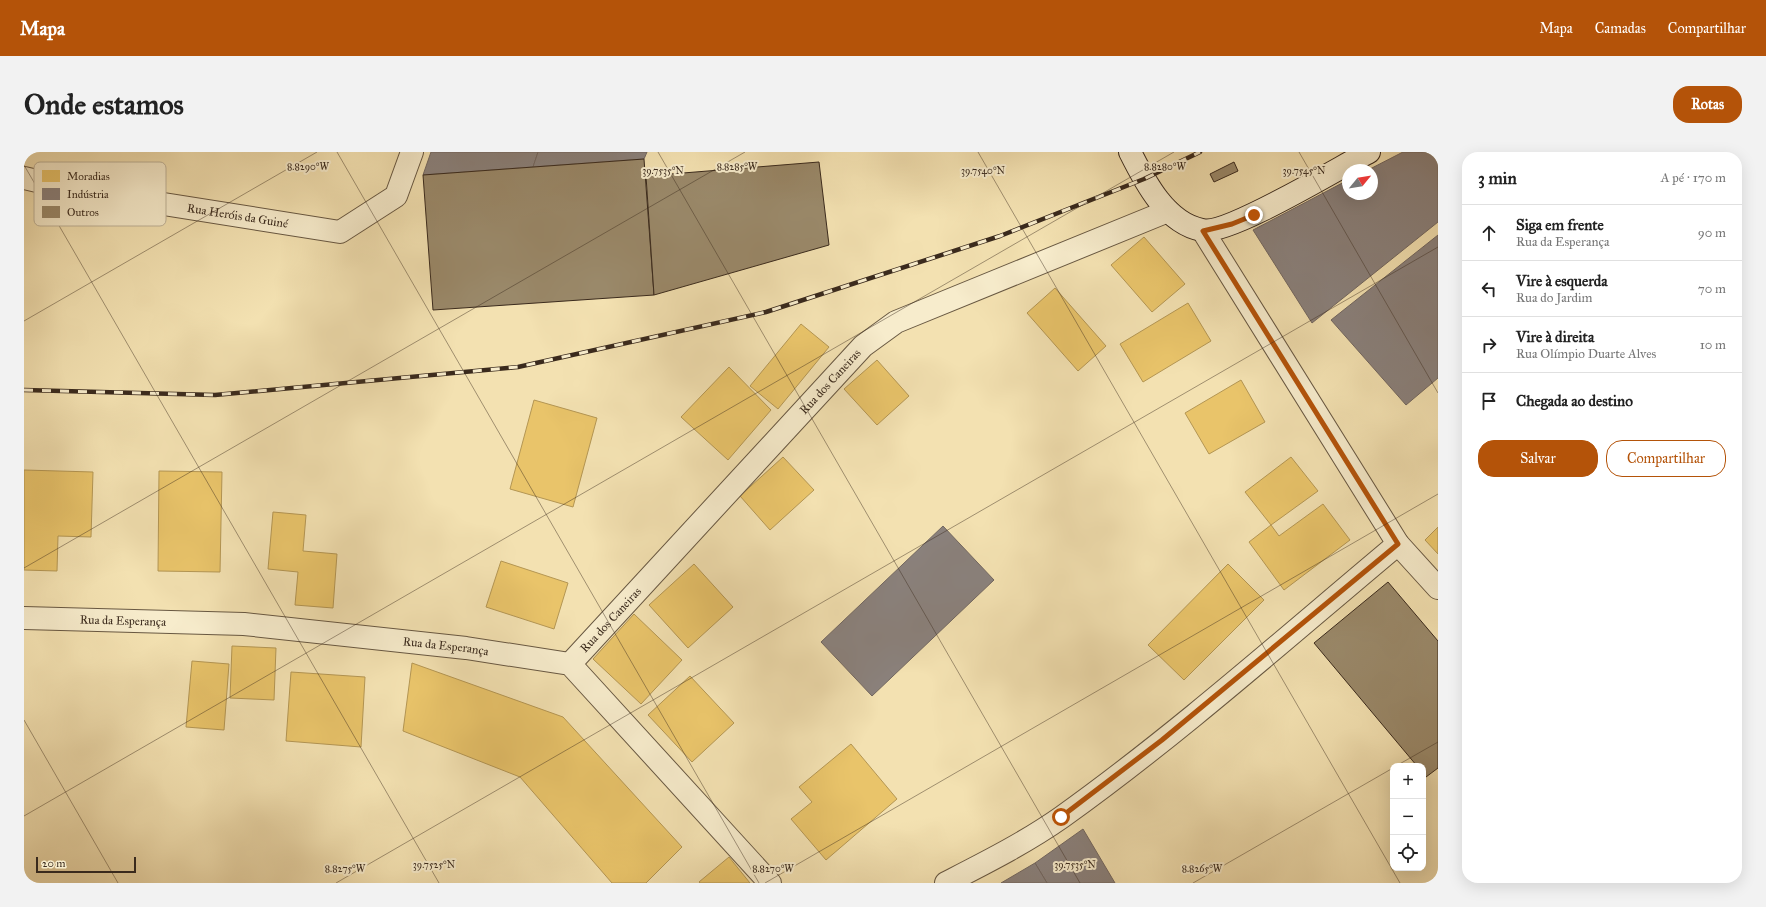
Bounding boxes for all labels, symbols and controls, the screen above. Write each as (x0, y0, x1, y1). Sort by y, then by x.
text: Mapa (20, 17, 65, 40)
text: Mapa (1539, 20, 1573, 37)
text: Camadas (1595, 20, 1646, 37)
text: Compartilhar (1668, 20, 1746, 37)
button: Rotas (1673, 86, 1742, 123)
text: Onde estamos (24, 87, 184, 122)
text: 8.8290°W (287, 161, 329, 173)
text: 8.8285°W (717, 161, 758, 173)
text: 8.8280°W (1144, 161, 1186, 173)
legend (34, 162, 166, 226)
north arrow (1342, 164, 1378, 200)
text: 39.7535°N (642, 165, 684, 177)
text: 39.7540°N (961, 165, 1006, 177)
text: 39.7545°N (1283, 165, 1326, 177)
text: 3 min (1478, 168, 1517, 189)
text: Moradias (67, 170, 110, 183)
text: A pé · 170 m (1661, 170, 1726, 186)
text: Indústria (67, 188, 109, 201)
street label: Rua Heróis da Guiné (186, 201, 289, 231)
text: Outros (67, 206, 99, 219)
route end (1245, 206, 1263, 224)
text: Siga em frente (1516, 216, 1604, 234)
icon: ahead (1478, 222, 1500, 244)
text: 90 m (1698, 225, 1726, 241)
text: Rua da Esperança (1516, 234, 1609, 250)
text: Vire à esquerda (1516, 272, 1608, 290)
icon: left (1478, 278, 1500, 300)
text: 70 m (1698, 281, 1726, 297)
text: Rua do Jardim (1516, 290, 1593, 306)
text: Vire à direita (1516, 328, 1594, 346)
icon: right (1478, 334, 1500, 356)
text: 10 m (1700, 337, 1726, 353)
street label: Rua dos Caneiras (797, 346, 864, 417)
text: Rua Olímpio Duarte Alves (1516, 346, 1656, 362)
icon: arrive (1478, 390, 1500, 412)
text: Chegada ao destino (1516, 392, 1633, 410)
button: Salvar (1478, 440, 1598, 477)
button: Compartilhar (1606, 440, 1726, 477)
street label: Rua dos Caneiras (577, 584, 644, 655)
street label: Rua da Esperança (80, 613, 167, 629)
street label: Rua da Esperança (402, 634, 491, 659)
map controls (1390, 763, 1426, 871)
button: + (1390, 763, 1426, 799)
button: − (1390, 799, 1426, 835)
route start (1052, 808, 1070, 826)
button: locate (1390, 835, 1426, 871)
scale bar (36, 855, 136, 874)
text: 20 m (42, 857, 65, 870)
text: 39.7525°N (413, 859, 456, 871)
text: 39.7535°N (1054, 859, 1096, 871)
text: 8.8275°W (325, 863, 366, 875)
text: 8.8270°W (752, 863, 794, 875)
text: 8.8265°W (1182, 863, 1223, 875)

